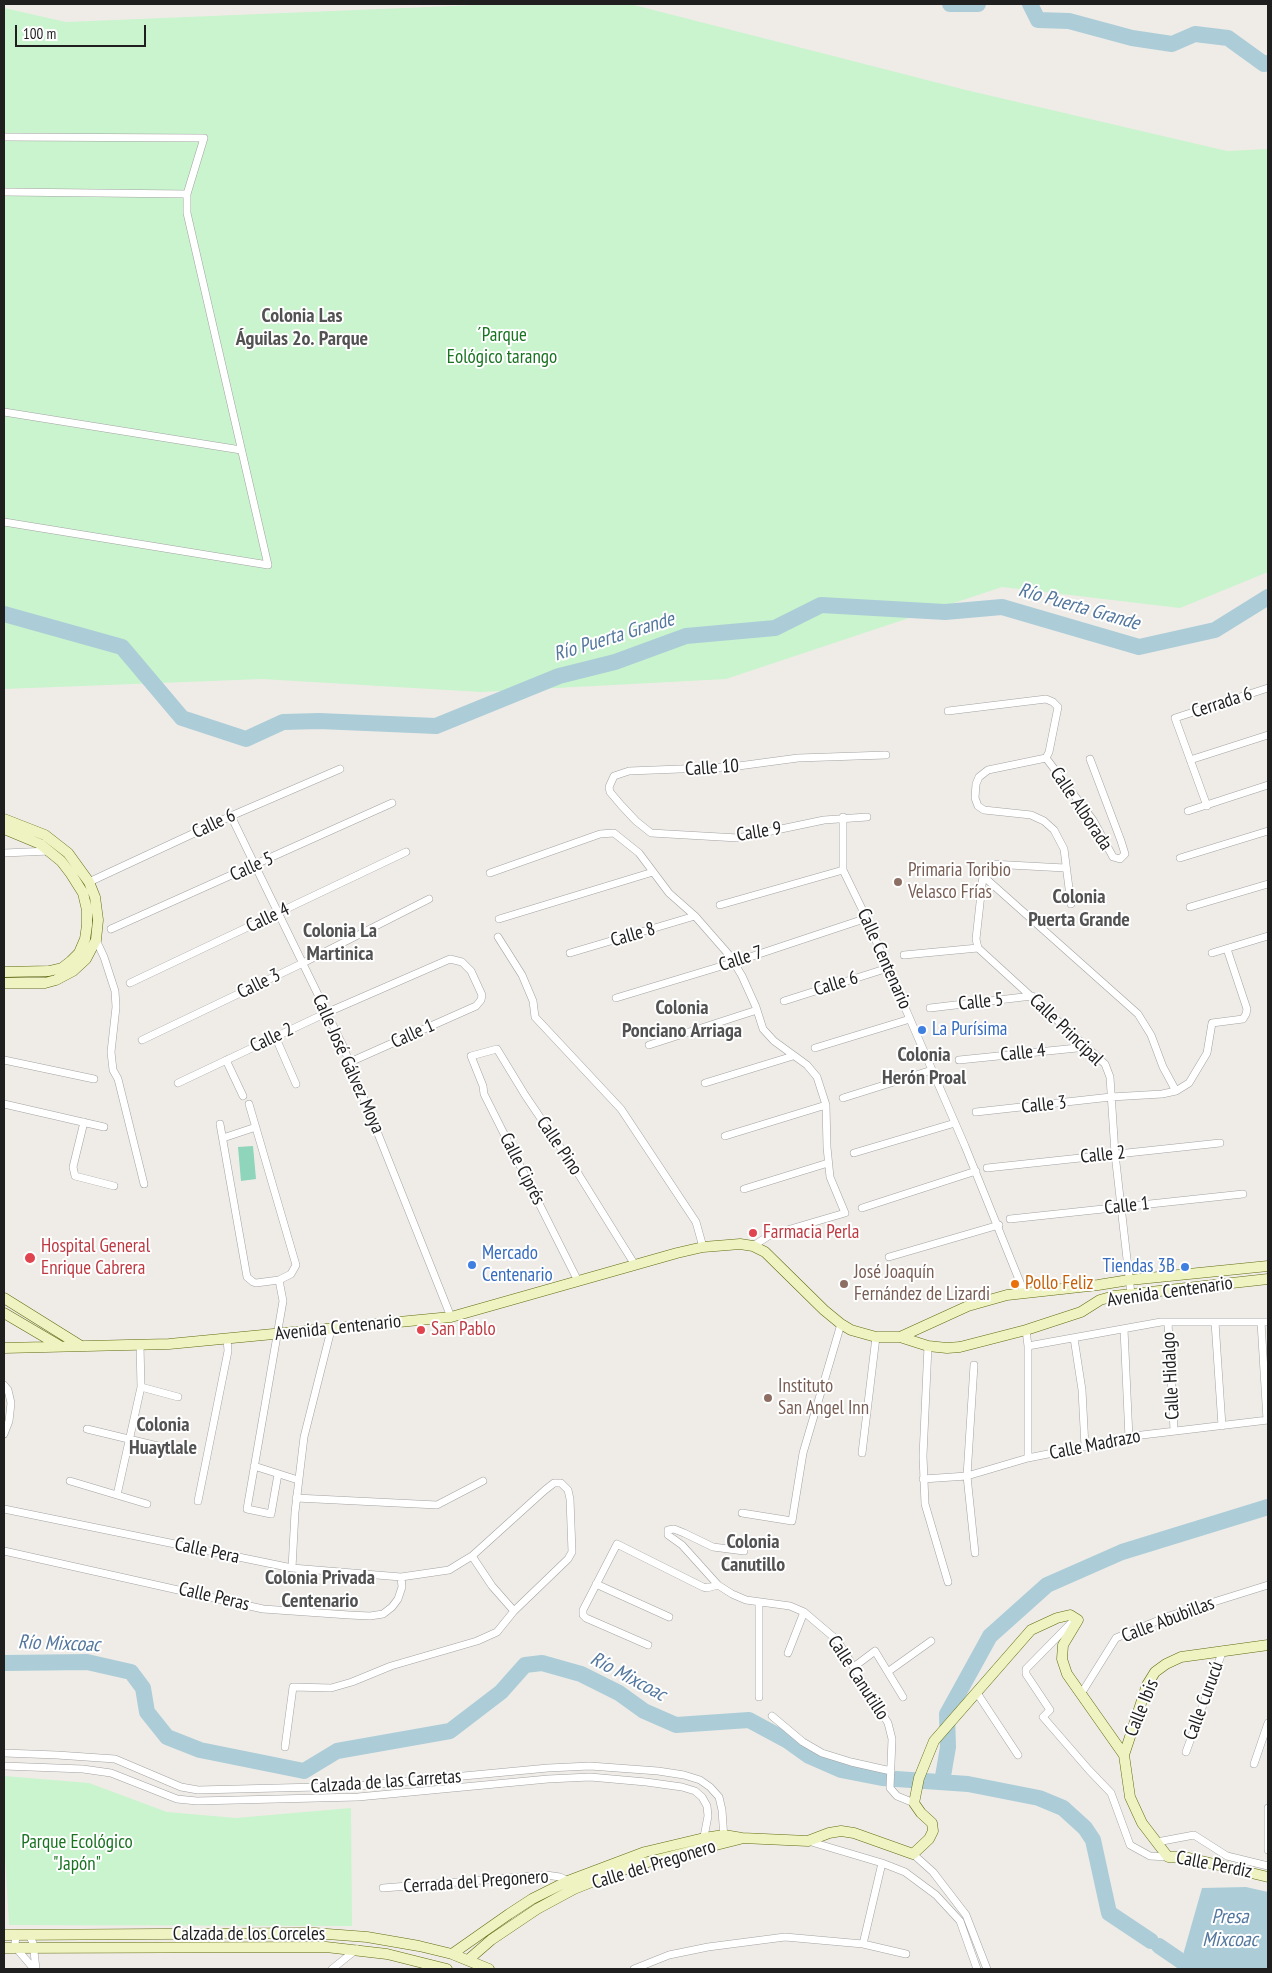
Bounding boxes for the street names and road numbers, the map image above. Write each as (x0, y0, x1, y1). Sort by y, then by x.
street label: Cerrada 6 (1189, 683, 1255, 723)
street label: Calle 10 (684, 755, 740, 781)
street label: Calle Alborada (1045, 763, 1117, 855)
street label: Calle 6 (189, 804, 239, 844)
street label: Calle 9 (735, 817, 783, 847)
street label: Calle 5 (227, 847, 277, 887)
street label: Calle 4 (243, 898, 293, 938)
street label: Calle Centenario (852, 905, 916, 1013)
street label: Calle 8 (608, 918, 658, 952)
street label: Calle 7 (716, 941, 766, 977)
street label: Calle 3 (234, 964, 284, 1004)
street label: Calle 6 (811, 966, 861, 1002)
street label: Calle 5 (957, 988, 1005, 1016)
street label: Calle Principal (1024, 989, 1108, 1071)
street label: Calle José Gálvez Moya (307, 991, 389, 1137)
street label: Calle 1 (388, 1014, 438, 1054)
street label: Calle 2 (247, 1018, 297, 1058)
street label: Calle 4 (999, 1039, 1047, 1067)
street label: Calle 3 (1020, 1091, 1068, 1119)
street label: Calle Pino (531, 1112, 587, 1180)
street label: Calle Ciprés (494, 1129, 550, 1209)
street label: Calle 2 (1079, 1141, 1127, 1169)
street label: Calle 1 (1103, 1192, 1151, 1220)
street label: Avenida Centenario (1106, 1272, 1234, 1312)
street label: Avenida Centenario (274, 1310, 402, 1346)
street label: Calle Hidalgo (1157, 1332, 1185, 1420)
street label: Calle Madrazo (1048, 1425, 1142, 1465)
street label: Calle Pera (173, 1533, 241, 1569)
street label: Calle Peras (176, 1578, 252, 1616)
street label: Calle Abubillas (1118, 1592, 1218, 1648)
street label: Calle Canutillo (822, 1632, 894, 1724)
street label: Calle Curucú (1179, 1659, 1229, 1743)
street label: Calle Ibis (1120, 1676, 1164, 1740)
street label: Calzada de las Carretas (310, 1765, 462, 1799)
street label: Calle del Pregonero (589, 1835, 719, 1895)
street label: Calle Perdiz (1174, 1846, 1254, 1884)
street label: Cerrada del Pregonero (403, 1866, 549, 1898)
street label: Calzada de los Corceles (173, 1924, 325, 1946)

